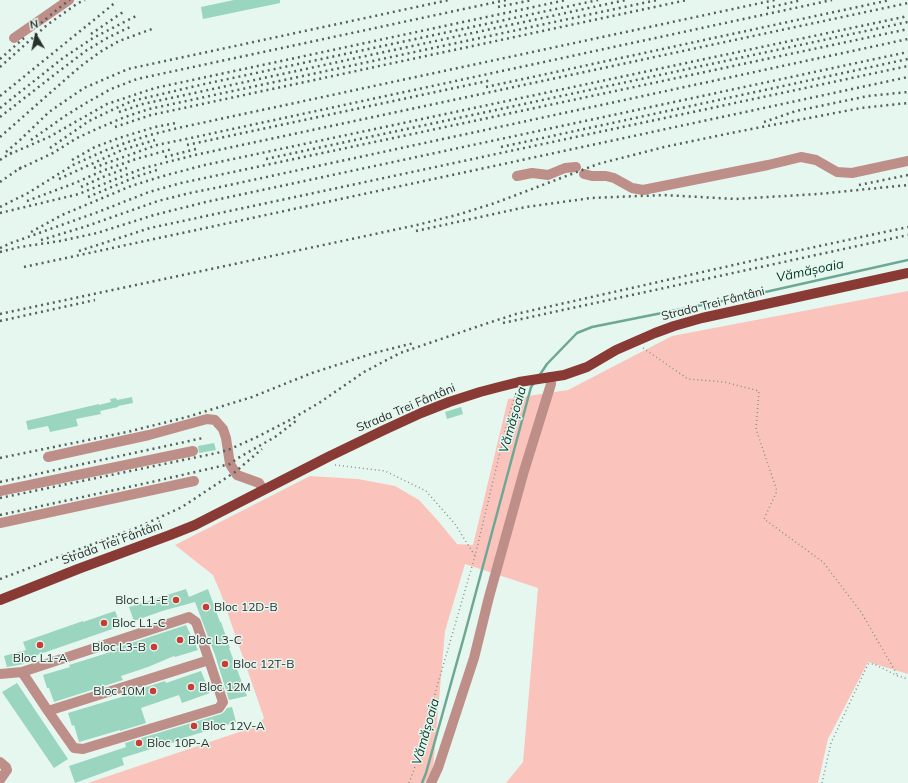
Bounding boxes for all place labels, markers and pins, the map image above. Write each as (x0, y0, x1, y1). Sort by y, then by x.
place label: Bloc L1-E (115, 593, 168, 607)
marker: Bloc L1-E (171, 595, 181, 605)
place label: Bloc 12D-B (214, 600, 278, 614)
marker: Bloc 12D-B (201, 602, 211, 612)
place label: Bloc L1-C (112, 616, 166, 630)
marker: Bloc L1-C (99, 618, 109, 628)
place label: Bloc L3-C (188, 633, 242, 647)
marker: Bloc L3-C (175, 635, 185, 645)
marker: Bloc L1-A (35, 640, 45, 650)
place label: Bloc L3-B (92, 640, 146, 654)
marker: Bloc L3-B (149, 642, 159, 652)
place label: Bloc L1-A (13, 651, 67, 665)
place label: Bloc 12T-B (233, 657, 294, 671)
marker: Bloc 12T-B (220, 659, 230, 669)
place label: Bloc 12M (199, 680, 251, 694)
marker: Bloc 12M (186, 682, 196, 692)
place label: Bloc 10M (93, 684, 145, 698)
marker: Bloc 10M (148, 686, 158, 696)
place label: Bloc 12V-A (202, 719, 265, 733)
marker: Bloc 12V-A (189, 721, 199, 731)
place label: Bloc 10P-A (147, 736, 210, 750)
marker: Bloc 10P-A (134, 738, 144, 748)

